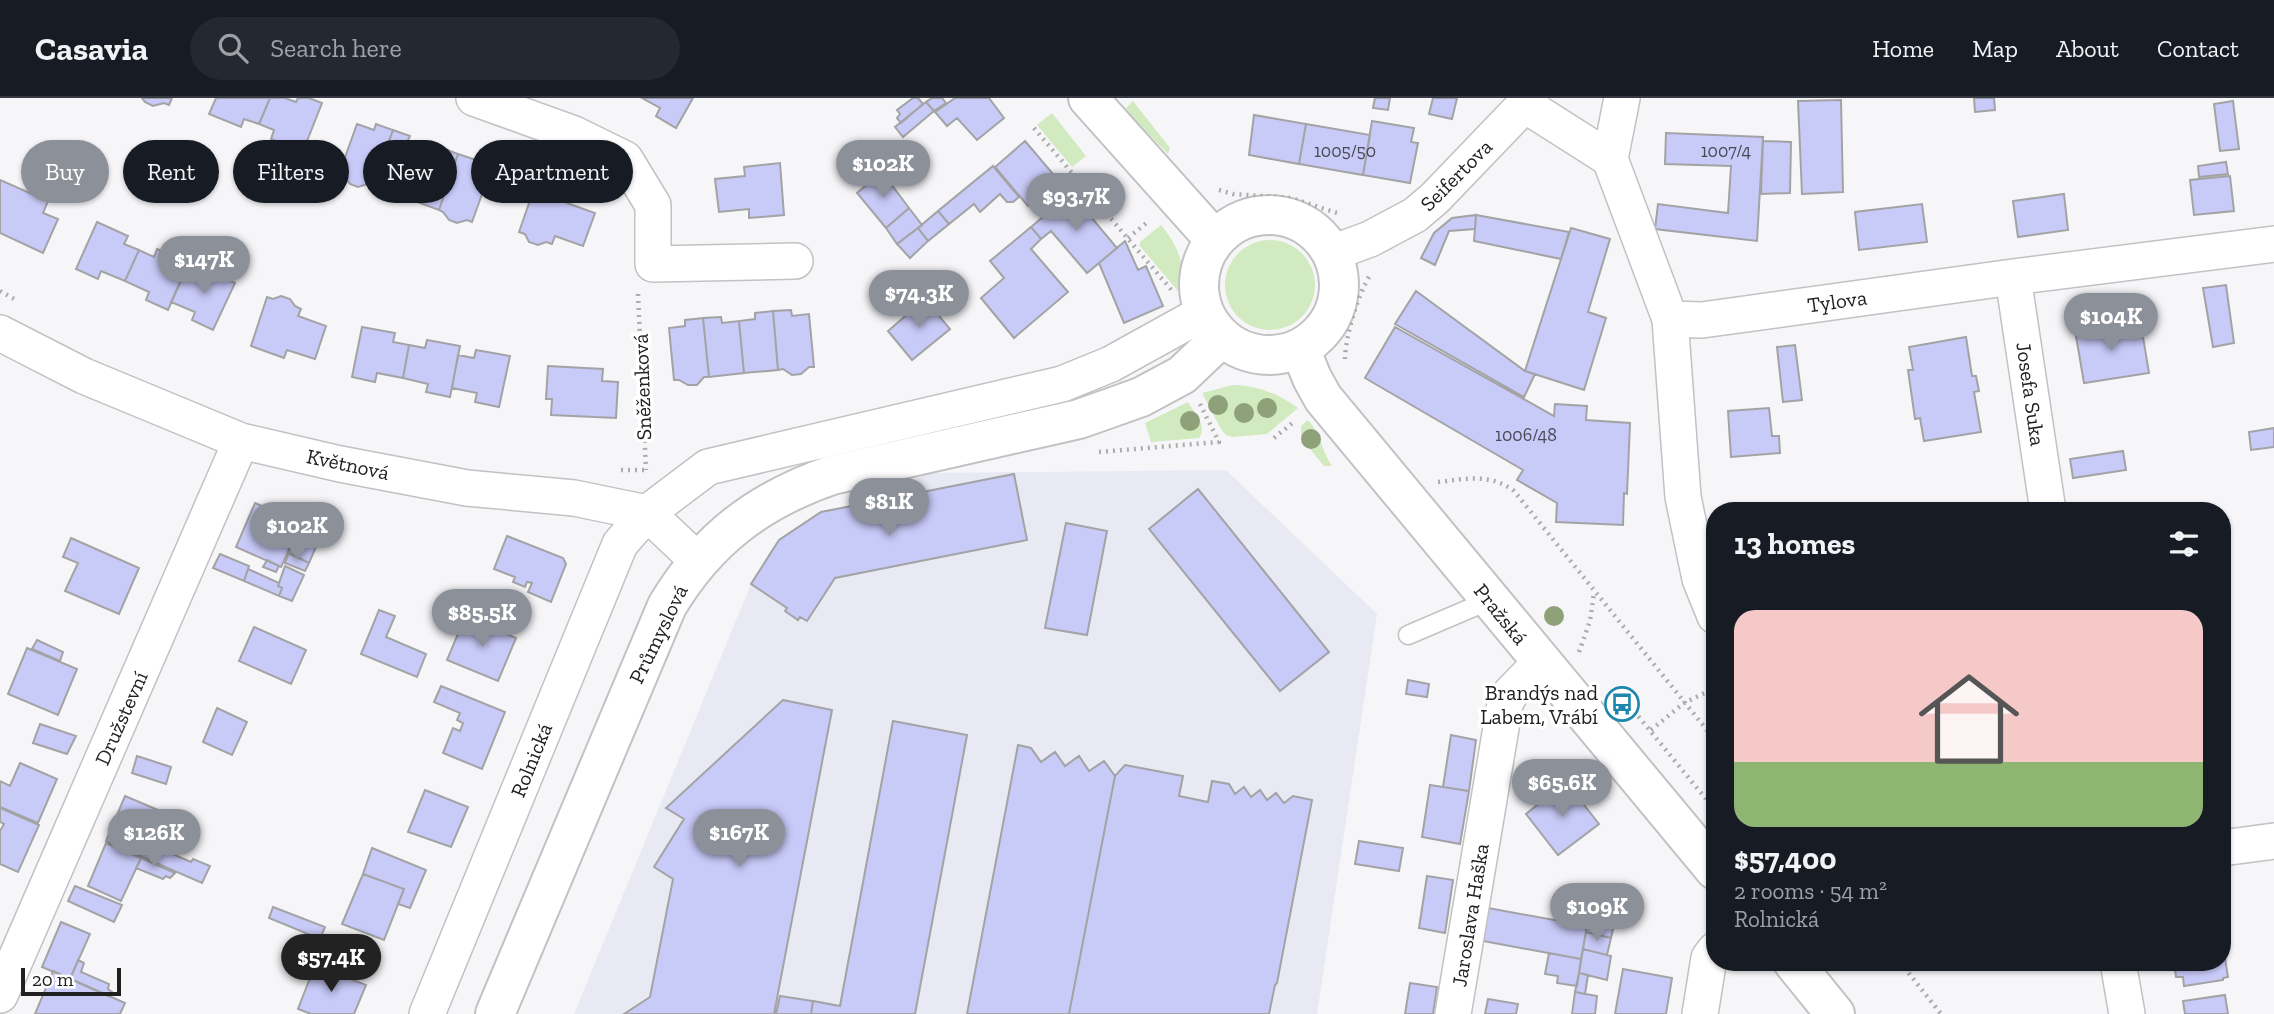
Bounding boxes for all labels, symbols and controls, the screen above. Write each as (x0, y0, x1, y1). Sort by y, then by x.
search box (190, 17, 680, 80)
text: Casavia (35, 29, 148, 68)
icon: search (214, 29, 252, 67)
text: Search here (270, 32, 402, 64)
text: Home (1872, 34, 1934, 63)
text: Map (1972, 34, 2018, 63)
text: About (2056, 34, 2119, 63)
text: Contact (2157, 34, 2239, 63)
street label: Seifertova (1415, 134, 1497, 216)
chip: Buy (21, 140, 109, 203)
chip: Rent (123, 140, 219, 203)
chip: Filters (233, 140, 349, 203)
chip: New (363, 140, 457, 203)
chip: Apartment (471, 140, 633, 203)
pin: $102K (834, 140, 932, 200)
house number: 1005/50 (1314, 140, 1376, 162)
house number: 1007/4 (1701, 140, 1752, 162)
text: $102K (852, 149, 914, 177)
pin: $93.7K (1019, 174, 1133, 233)
text: $93.7K (1042, 182, 1110, 210)
pin: $147K (155, 236, 253, 296)
text: $147K (174, 245, 234, 273)
pin: $74.3K (862, 271, 976, 330)
text: $74.3K (885, 279, 953, 307)
street label: Tylova (1806, 284, 1868, 318)
pin: $104K (2062, 294, 2160, 353)
text: $104K (2080, 302, 2142, 330)
street label: Sněženková (628, 333, 656, 441)
street label: Josefa Suka (2011, 340, 2051, 448)
house number: 1006/48 (1495, 424, 1557, 446)
street label: Květnová (304, 443, 392, 485)
pin: $81K (848, 478, 930, 538)
text: $81K (865, 487, 913, 515)
pin: $102K (248, 503, 346, 562)
text: $102K (266, 511, 328, 539)
icon: filters (2165, 525, 2203, 563)
text: 13 homes (1734, 526, 1855, 562)
street label: Pražská (1469, 579, 1533, 649)
street label: Průmyslová (623, 581, 693, 687)
pin: $85.5K (425, 589, 539, 649)
text: $85.5K (448, 598, 516, 626)
icon: home (1906, 656, 2032, 782)
street label: Družstevní (89, 667, 153, 769)
place label: Brandýs nad Labem, Vrábí (1480, 680, 1598, 729)
bus stop icon: Brandýs nad Labem, Vrábí (1603, 685, 1641, 723)
street label: Rolnická (505, 719, 557, 801)
pin: $65.6K (1505, 760, 1619, 819)
text: $65.6K (1528, 768, 1596, 796)
pin: $126K (105, 810, 203, 869)
pin: $167K (690, 810, 788, 869)
text: $126K (124, 818, 184, 846)
text: $167K (709, 818, 769, 846)
street label: Jaroslava Haška (1446, 841, 1494, 989)
text: $57,400 (1734, 841, 1836, 877)
text: 2 rooms · 54 m² (1734, 877, 1887, 905)
pin: $109K (1548, 884, 1646, 943)
text: $109K (1566, 892, 1628, 920)
text: Rolnická (1734, 905, 1819, 933)
pin: $57.4K (274, 934, 388, 994)
text: $57.4K (297, 943, 365, 971)
scale bar (21, 965, 121, 997)
text: 20 m (32, 968, 73, 991)

